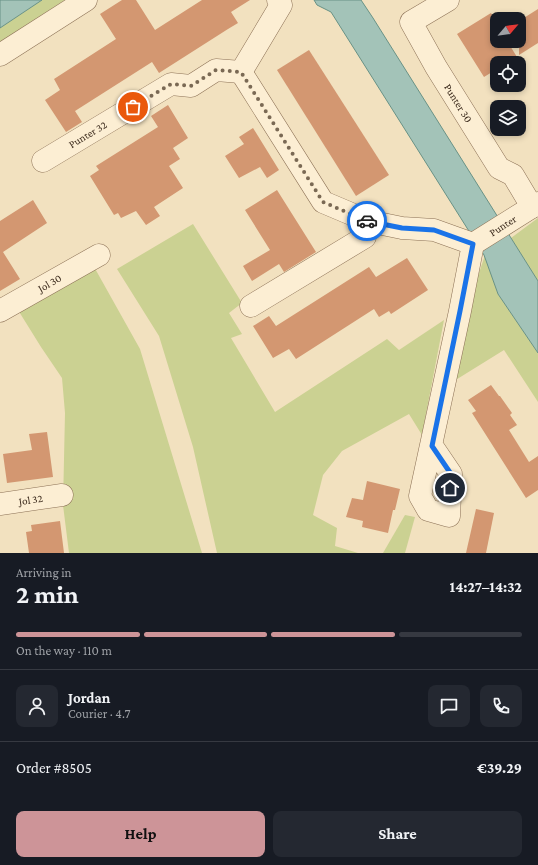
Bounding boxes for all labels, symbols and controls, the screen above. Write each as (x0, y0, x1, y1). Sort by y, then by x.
north arrow (490, 12, 526, 48)
map controls (490, 12, 526, 136)
button: locate (490, 56, 526, 92)
street label: Punter 30 (442, 82, 475, 125)
pin (116, 90, 150, 124)
icon: bag (122, 96, 144, 118)
button: layers (490, 100, 526, 136)
street label: Punter 32 (66, 118, 109, 150)
courier (347, 201, 387, 241)
icon: car (356, 210, 378, 232)
street label: Punter (487, 212, 518, 238)
street label: Jol 30 (35, 272, 64, 296)
pin (433, 471, 467, 505)
icon: home (439, 477, 461, 499)
street label: Jol 32 (17, 492, 43, 508)
text: Arriving in (16, 565, 72, 580)
text: 14:27–14:32 (450, 579, 522, 595)
text: 2 min (16, 580, 79, 609)
text: On the way · 110 m (16, 643, 112, 658)
button: person (16, 685, 58, 727)
button: chat (428, 685, 470, 727)
button: phone (480, 685, 522, 727)
text: Jordan (68, 690, 110, 706)
text: Courier · 4.7 (68, 706, 131, 721)
text: Order #8505 (16, 760, 92, 776)
text: €39.29 (477, 760, 522, 776)
button: Help (16, 811, 265, 857)
button: Share (273, 811, 522, 857)

